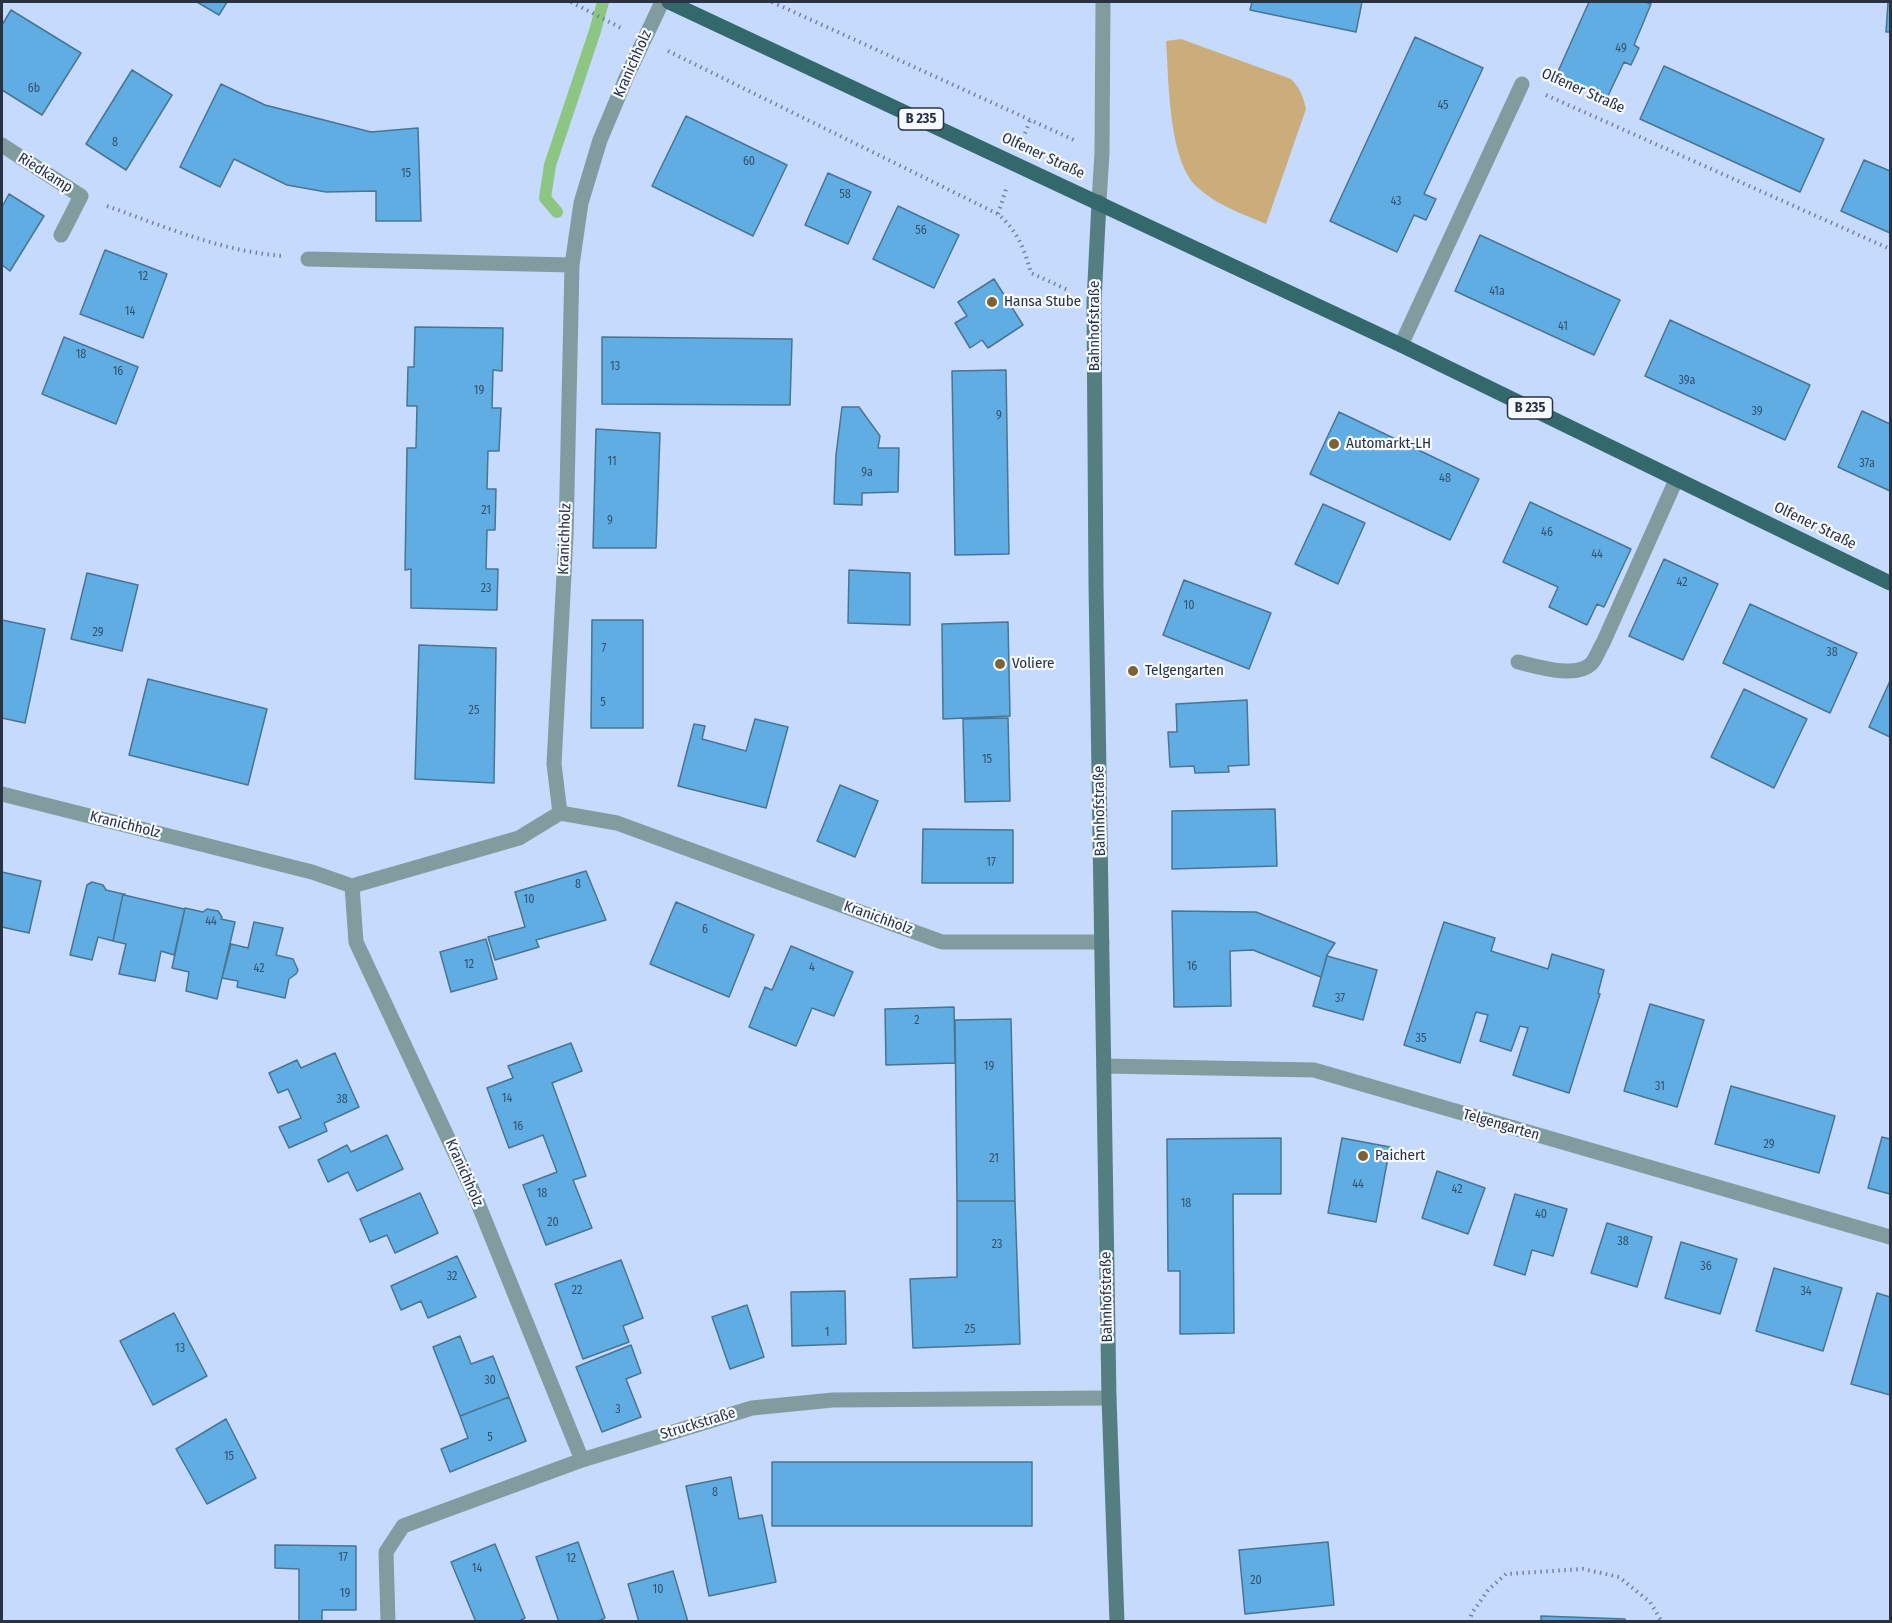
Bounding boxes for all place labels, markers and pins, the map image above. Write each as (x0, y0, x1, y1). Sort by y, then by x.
place label: Hansa Stube (1004, 293, 1081, 311)
marker: Hansa Stube (985, 295, 999, 309)
place label: Automarkt-LH (1346, 435, 1431, 453)
marker: Automarkt-LH (1327, 437, 1341, 451)
place label: Voliere (1012, 655, 1055, 673)
marker: Voliere (993, 657, 1007, 671)
place label: Telgengarten (1145, 662, 1224, 680)
marker: Telgengarten (1126, 664, 1140, 678)
place label: Paichert (1375, 1147, 1425, 1165)
marker: Paichert (1356, 1149, 1370, 1163)

